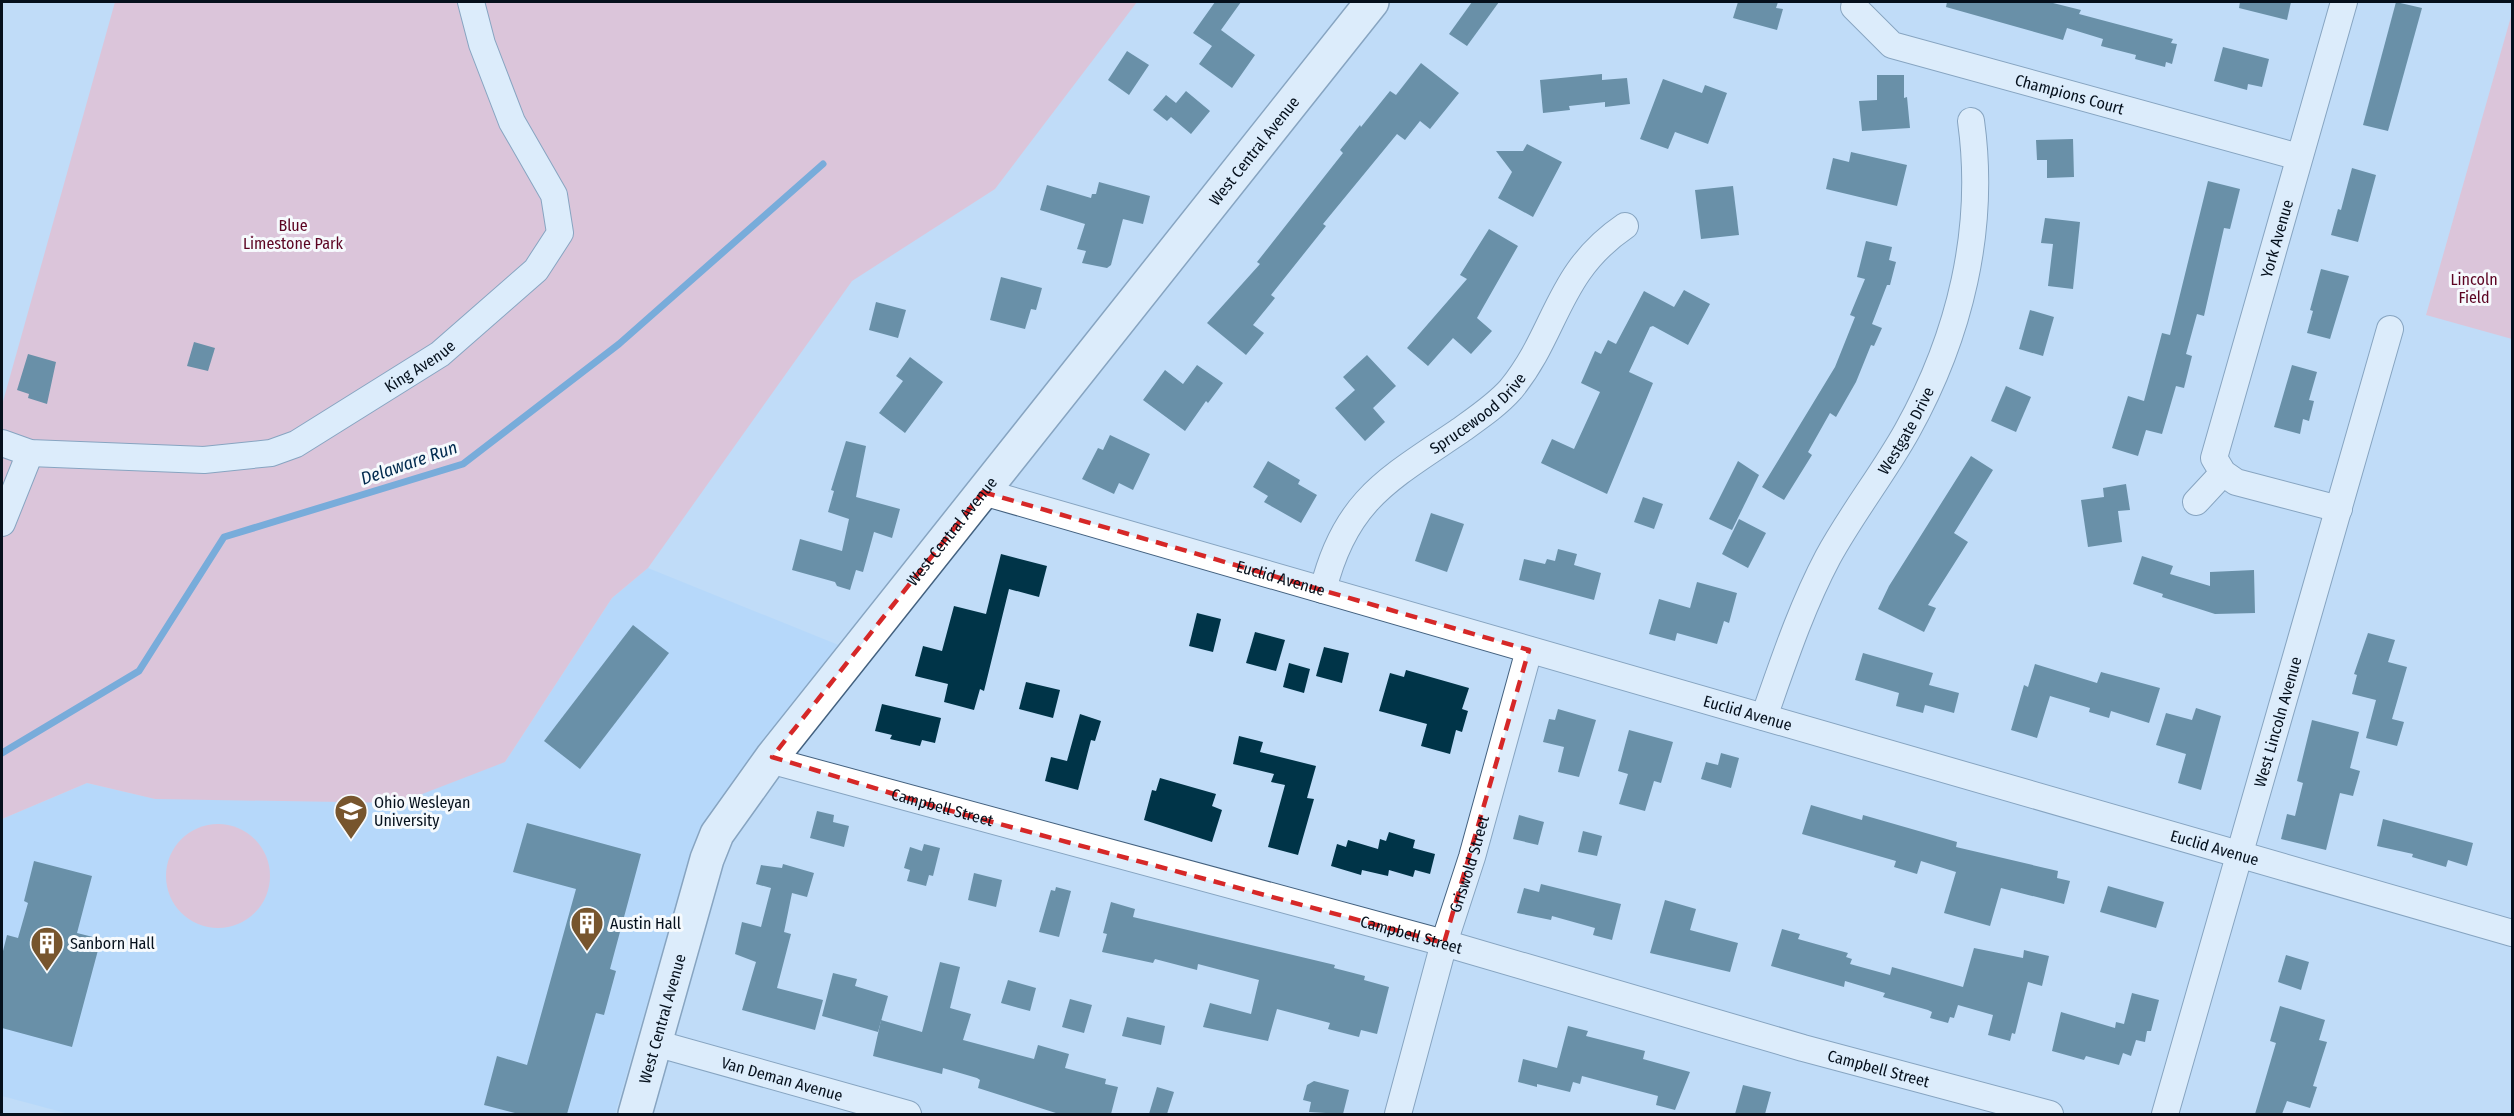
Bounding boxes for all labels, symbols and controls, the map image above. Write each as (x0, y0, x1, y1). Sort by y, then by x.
street label: Champions Court (2013, 70, 2127, 118)
street label: West Central Avenue (1205, 92, 1303, 209)
street label: York Avenue (2256, 197, 2297, 280)
park label: Blue Limestone Park (243, 216, 344, 253)
park label: Lincoln Field (2450, 270, 2498, 307)
street label: King Avenue (381, 336, 459, 396)
street label: Sprucewood Drive (1426, 369, 1530, 458)
street label: Westgate Drive (1873, 384, 1937, 478)
water label: Delaware Run (358, 436, 460, 490)
street label: West Central Avenue (902, 473, 1001, 589)
street label: Euclid Avenue (1234, 556, 1327, 600)
street label: West Lincoln Avenue (2250, 654, 2305, 789)
street label: Euclid Avenue (1701, 691, 1794, 734)
street label: Campbell Street (889, 784, 996, 830)
school or university icon: Ohio Wesleyan University (333, 793, 369, 840)
place label: Ohio Wesleyan University (374, 793, 470, 830)
street label: Griswold Street (1445, 813, 1493, 915)
street label: Euclid Avenue (2168, 826, 2261, 869)
building icon: Austin Hall (569, 905, 605, 952)
street label: Campbell Street (1358, 911, 1465, 958)
place label: Austin Hall (610, 914, 681, 933)
building icon: Sanborn Hall (29, 925, 65, 972)
place label: Sanborn Hall (70, 934, 155, 953)
street label: West Central Avenue (635, 952, 689, 1086)
street label: Campbell Street (1826, 1046, 1932, 1091)
street label: Van Deman Avenue (719, 1053, 845, 1105)

